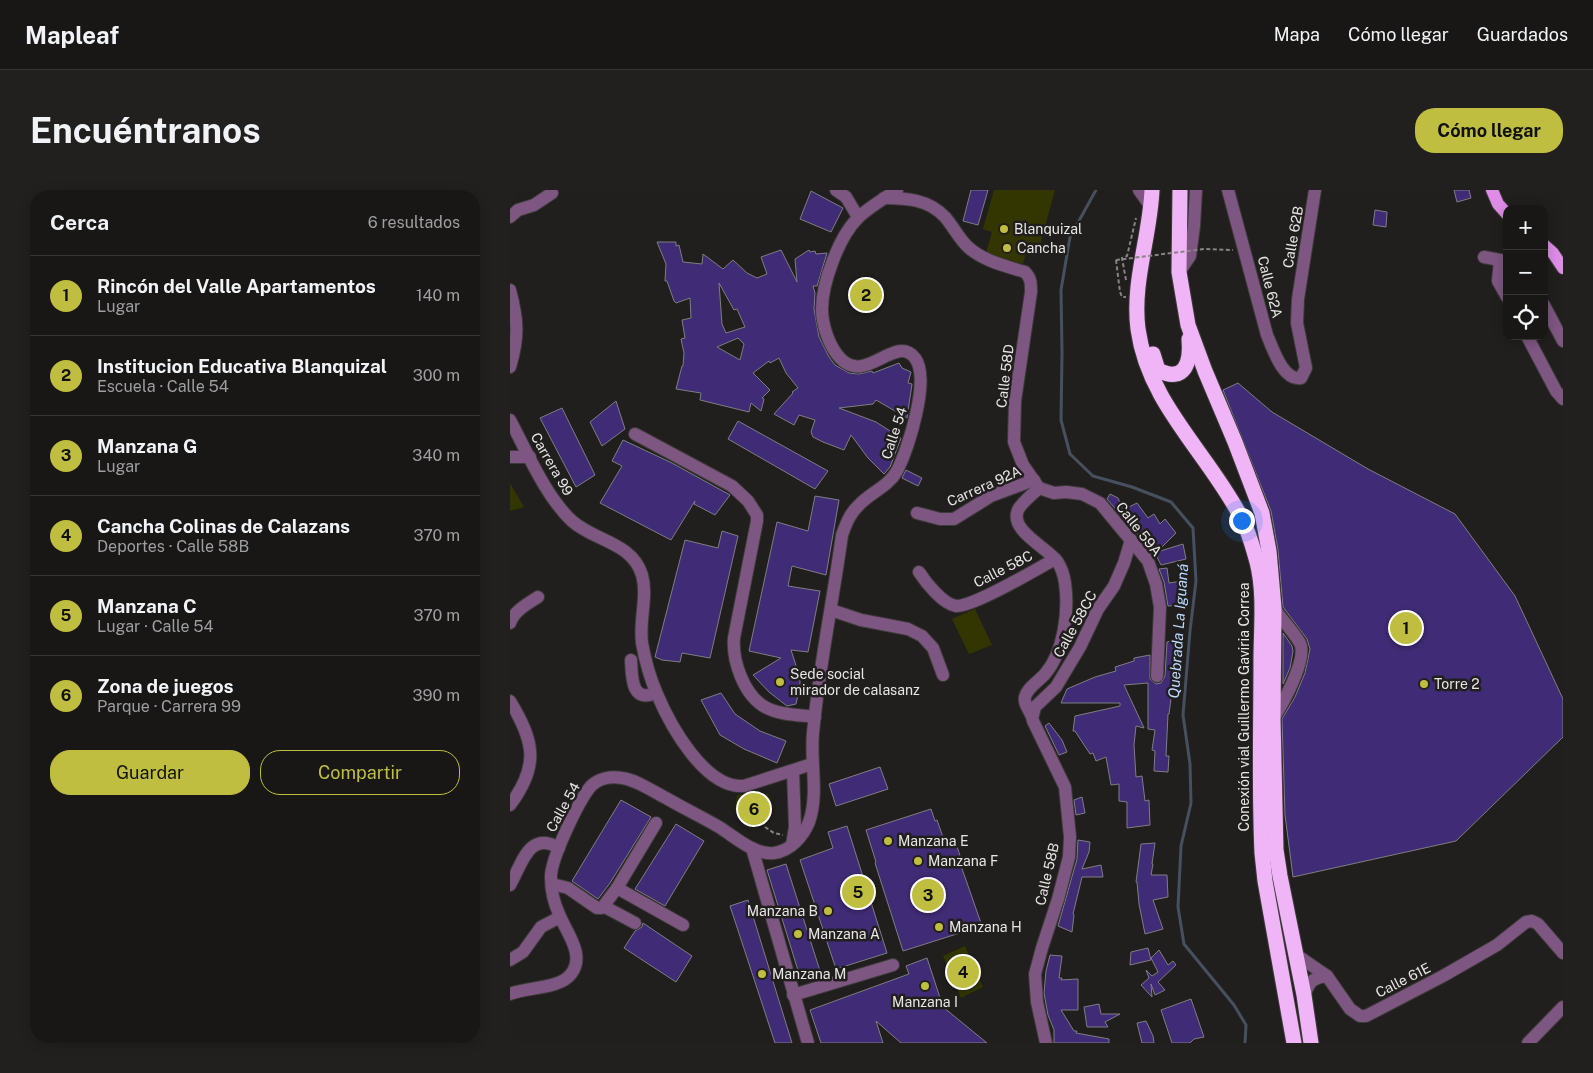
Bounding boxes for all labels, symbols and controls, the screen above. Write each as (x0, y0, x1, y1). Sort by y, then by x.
text: Mapleaf (25, 21, 119, 49)
text: Mapa (1274, 24, 1320, 45)
text: Cómo llegar (1348, 24, 1449, 45)
text: Guardados (1477, 24, 1568, 45)
button: Cómo llegar (1415, 108, 1563, 153)
text: Encuéntranos (30, 110, 261, 151)
street label: Calle 62B (1280, 205, 1306, 269)
map controls (1503, 205, 1548, 340)
button: + (1503, 205, 1548, 250)
text: Cerca (50, 210, 109, 235)
text: 6 resultados (368, 213, 460, 232)
place label: Blanquizal (1014, 221, 1082, 237)
marker: Blanquizal (998, 223, 1010, 235)
place label: Cancha (1017, 240, 1066, 256)
marker: Cancha (1001, 242, 1013, 254)
button: − (1503, 250, 1548, 295)
street label: Calle 62A (1255, 254, 1285, 320)
text: Rincón del Valle Apartamentos (97, 275, 376, 297)
pin: 2 (850, 276, 882, 314)
text: 1 (63, 286, 69, 305)
text: 140 m (416, 286, 460, 305)
button: locate (1503, 295, 1548, 340)
text: Lugar (97, 297, 140, 316)
street label: Calle 58D (993, 343, 1017, 409)
text: Institucion Educativa Blanquizal (97, 355, 387, 377)
text: 2 (61, 366, 71, 385)
text: 300 m (413, 366, 460, 385)
text: Escuela · Calle 54 (97, 377, 229, 396)
street label: Calle 54 (878, 405, 910, 461)
street label: Carrera 99 (528, 430, 577, 498)
text: Manzana G (97, 435, 197, 457)
text: 3 (61, 446, 71, 465)
text: 340 m (412, 446, 460, 465)
text: Lugar (97, 457, 140, 476)
street label: Carrera 92A (944, 463, 1024, 509)
street label: Calle 59A (1113, 499, 1165, 559)
your location (1229, 508, 1255, 534)
text: Cancha Colinas de Calazans (97, 515, 350, 537)
text: 4 (61, 526, 71, 545)
text: 370 m (413, 526, 460, 545)
text: Deportes · Calle 58B (97, 537, 249, 556)
street label: Calle 58C (971, 547, 1035, 591)
water label: Quebrada La Iguaná (1165, 563, 1191, 699)
street label: Conexión vial Guillermo Gaviria Correa (1236, 583, 1252, 831)
street label: Calle 58CC (1050, 588, 1100, 660)
text: Manzana C (97, 595, 197, 617)
text: 5 (61, 606, 71, 625)
text: 370 m (413, 606, 460, 625)
pin: 1 (1390, 609, 1422, 647)
text: Lugar · Calle 54 (97, 617, 214, 636)
place label: Sede social mirador de calasanz (790, 666, 920, 698)
text: Zona de juegos (97, 675, 234, 697)
marker: Sede social mirador de calasanz (774, 676, 786, 688)
place label: Torre 2 (1434, 676, 1480, 692)
marker: Torre 2 (1418, 678, 1430, 690)
text: 6 (61, 686, 71, 705)
text: 390 m (413, 686, 460, 705)
text: Parque · Carrera 99 (97, 697, 241, 716)
button: Guardar (50, 750, 250, 795)
button: Compartir (260, 750, 460, 795)
street label: Calle 54 (543, 779, 583, 835)
pin: 6 (738, 790, 770, 828)
place label: Manzana E (898, 833, 969, 849)
marker: Manzana E (882, 835, 894, 847)
street label: Calle 58B (1032, 841, 1062, 907)
place label: Manzana F (928, 853, 998, 869)
marker: Manzana F (912, 855, 924, 867)
pin: 5 (842, 873, 874, 911)
pin: 3 (912, 876, 944, 914)
place label: Manzana B (747, 903, 818, 919)
marker: Manzana B (822, 905, 834, 917)
place label: Manzana H (949, 919, 1022, 935)
marker: Manzana H (933, 921, 945, 933)
place label: Manzana A (808, 926, 880, 942)
marker: Manzana A (792, 928, 804, 940)
pin: 4 (947, 953, 979, 991)
street label: Calle 61E (1373, 959, 1433, 1001)
place label: Manzana M (772, 966, 846, 982)
marker: Manzana M (756, 968, 768, 980)
marker: Manzana I (919, 980, 931, 992)
place label: Manzana I (892, 994, 958, 1010)

